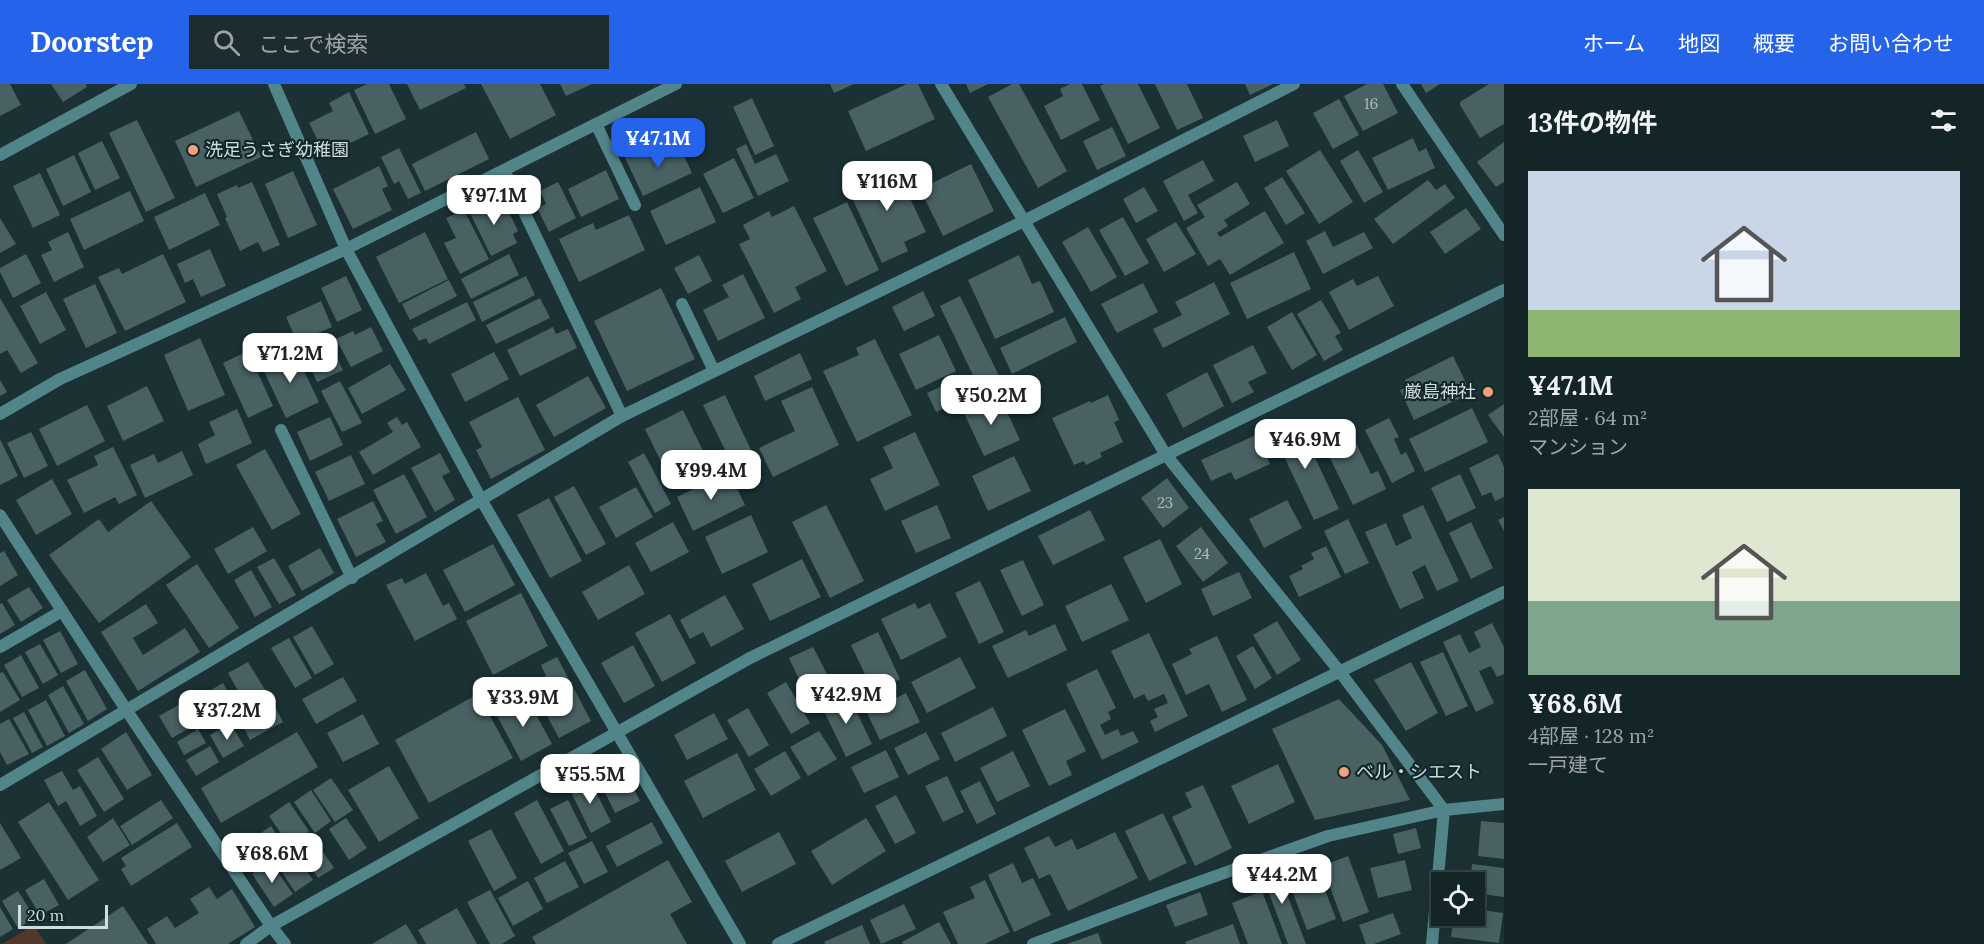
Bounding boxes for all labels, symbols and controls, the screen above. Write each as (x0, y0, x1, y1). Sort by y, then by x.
search box (189, 15, 609, 69)
text: Doorstep (30, 24, 153, 60)
icon: search (210, 26, 243, 59)
text: ここで検索 (258, 30, 368, 58)
text: ホーム (1583, 30, 1645, 57)
text: 地図 (1678, 30, 1720, 57)
text: 概要 (1753, 30, 1795, 57)
text: お問い合わせ (1828, 30, 1954, 57)
house number: 16 (1364, 94, 1378, 113)
icon: filters (1927, 104, 1960, 137)
text: 13件の物件 (1528, 106, 1657, 139)
pin: ¥47.1M (609, 118, 707, 169)
text: ¥47.1M (625, 125, 691, 150)
place label: 洗足うさぎ幼稚園 (205, 138, 349, 161)
marker: 洗足うさぎ幼稚園 (186, 143, 200, 157)
pin: ¥116M (845, 161, 929, 212)
text: ¥116M (856, 168, 918, 193)
pin: ¥97.1M (445, 175, 543, 226)
text: ¥97.1M (461, 182, 527, 207)
icon: home (1690, 210, 1798, 318)
pin: ¥71.2M (241, 333, 339, 384)
text: ¥71.2M (257, 340, 323, 365)
text: ¥47.1M (1528, 369, 1613, 402)
pin: ¥50.2M (942, 375, 1040, 426)
place label: 厳島神社 (1404, 380, 1476, 403)
text: ¥50.2M (955, 382, 1027, 407)
marker: 厳島神社 (1481, 385, 1495, 399)
text: 2部屋 · 64 m² (1528, 405, 1648, 430)
pin: ¥46.9M (1256, 419, 1354, 470)
text: ¥46.9M (1269, 426, 1341, 451)
text: マンション (1528, 434, 1628, 459)
pin: ¥99.4M (662, 450, 760, 501)
text: ¥99.4M (675, 457, 747, 482)
house number: 23 (1157, 493, 1173, 512)
icon: home (1690, 528, 1798, 636)
house number: 24 (1194, 544, 1210, 563)
pin: ¥42.9M (797, 674, 895, 725)
pin: ¥33.9M (474, 677, 572, 728)
text: ¥42.9M (810, 681, 882, 706)
text: ¥33.9M (487, 684, 559, 709)
text: ¥68.6M (1528, 687, 1623, 720)
pin: ¥37.2M (178, 690, 276, 741)
text: ¥37.2M (193, 697, 261, 722)
text: 4部屋 · 128 m² (1528, 723, 1654, 748)
text: 一戸建て (1528, 752, 1608, 777)
pin: ¥55.5M (541, 754, 639, 805)
place label: ベル・シエスト (1356, 760, 1482, 783)
text: ¥55.5M (555, 761, 625, 786)
marker: ベル・シエスト (1337, 765, 1351, 779)
pin: ¥68.6M (223, 833, 321, 884)
text: ¥68.6M (236, 840, 308, 865)
pin: ¥44.2M (1233, 854, 1331, 905)
text: ¥44.2M (1246, 861, 1318, 886)
map controls (1431, 872, 1485, 926)
button: locate (1431, 872, 1485, 926)
scale bar (18, 902, 108, 930)
text: 20 m (27, 905, 64, 925)

